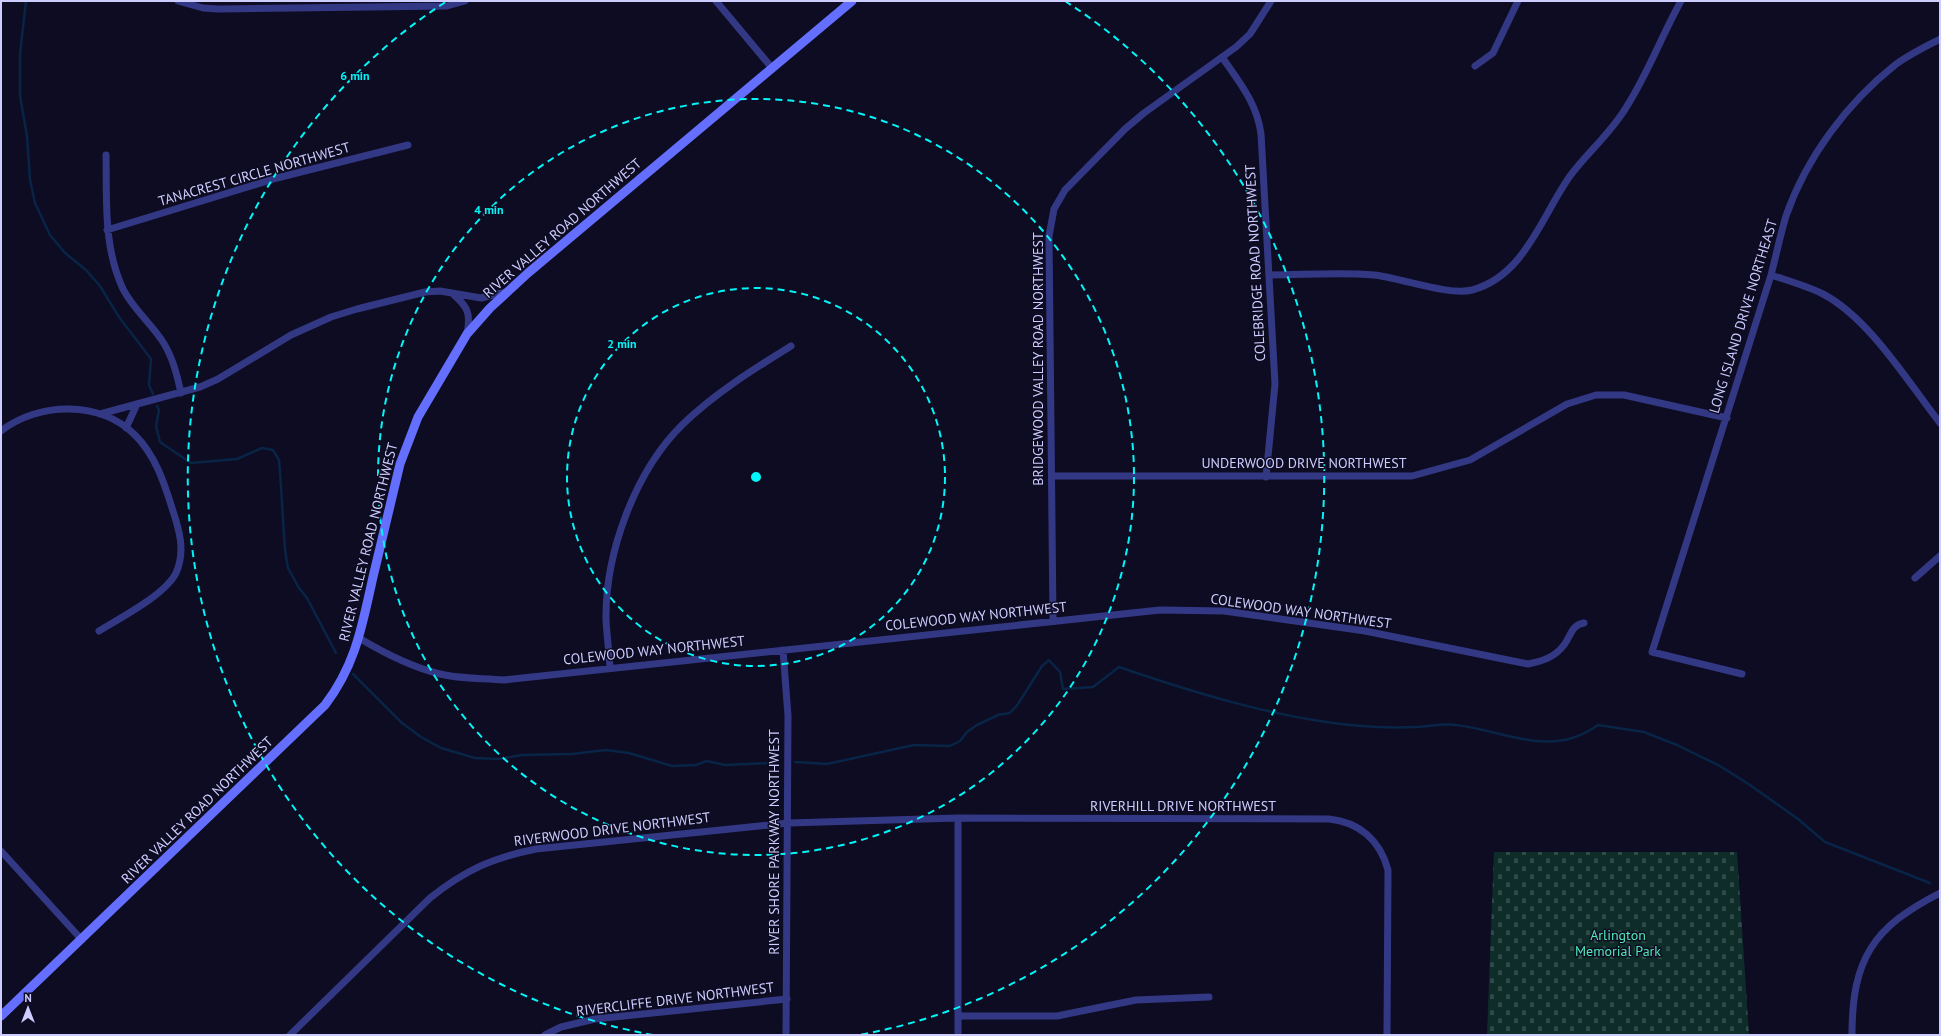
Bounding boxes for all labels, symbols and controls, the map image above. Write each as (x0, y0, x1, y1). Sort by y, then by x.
text: 6 min (340, 68, 370, 83)
street label: TANACREST CIRCLE NORTHWEST (156, 138, 352, 210)
street label: RIVER VALLEY ROAD NORTHWEST (479, 154, 645, 302)
street label: COLEBRIDGE ROAD NORTHWEST (1241, 164, 1269, 362)
text: 4 min (474, 202, 504, 217)
street label: LONG ISLAND DRIVE NORTHEAST (1705, 216, 1781, 415)
street label: BRIDGEWOOD VALLEY ROAD NORTHWEST (1029, 232, 1047, 486)
text: 2 min (607, 336, 637, 351)
street label: RIVER VALLEY ROAD NORTHWEST (335, 441, 401, 643)
street label: UNDERWOOD DRIVE NORTHWEST (1201, 454, 1407, 472)
centre of rings (749, 470, 763, 484)
street label: COLEWOOD WAY NORTHWEST (1209, 589, 1393, 633)
street label: COLEWOOD WAY NORTHWEST (884, 597, 1068, 634)
street label: COLEWOOD WAY NORTHWEST (562, 631, 746, 668)
street label: RIVER SHORE PARKWAY NORTHWEST (765, 729, 783, 955)
street label: RIVER VALLEY ROAD NORTHWEST (117, 732, 277, 887)
street label: RIVERHILL DRIVE NORTHWEST (1090, 797, 1276, 815)
street label: RIVERWOOD DRIVE NORTHWEST (513, 808, 711, 850)
park label: Arlington Memorial Park (1575, 926, 1661, 960)
street label: RIVERCLIFFE DRIVE NORTHWEST (575, 978, 775, 1020)
north arrow (8, 988, 48, 1028)
text: N (24, 991, 32, 1005)

